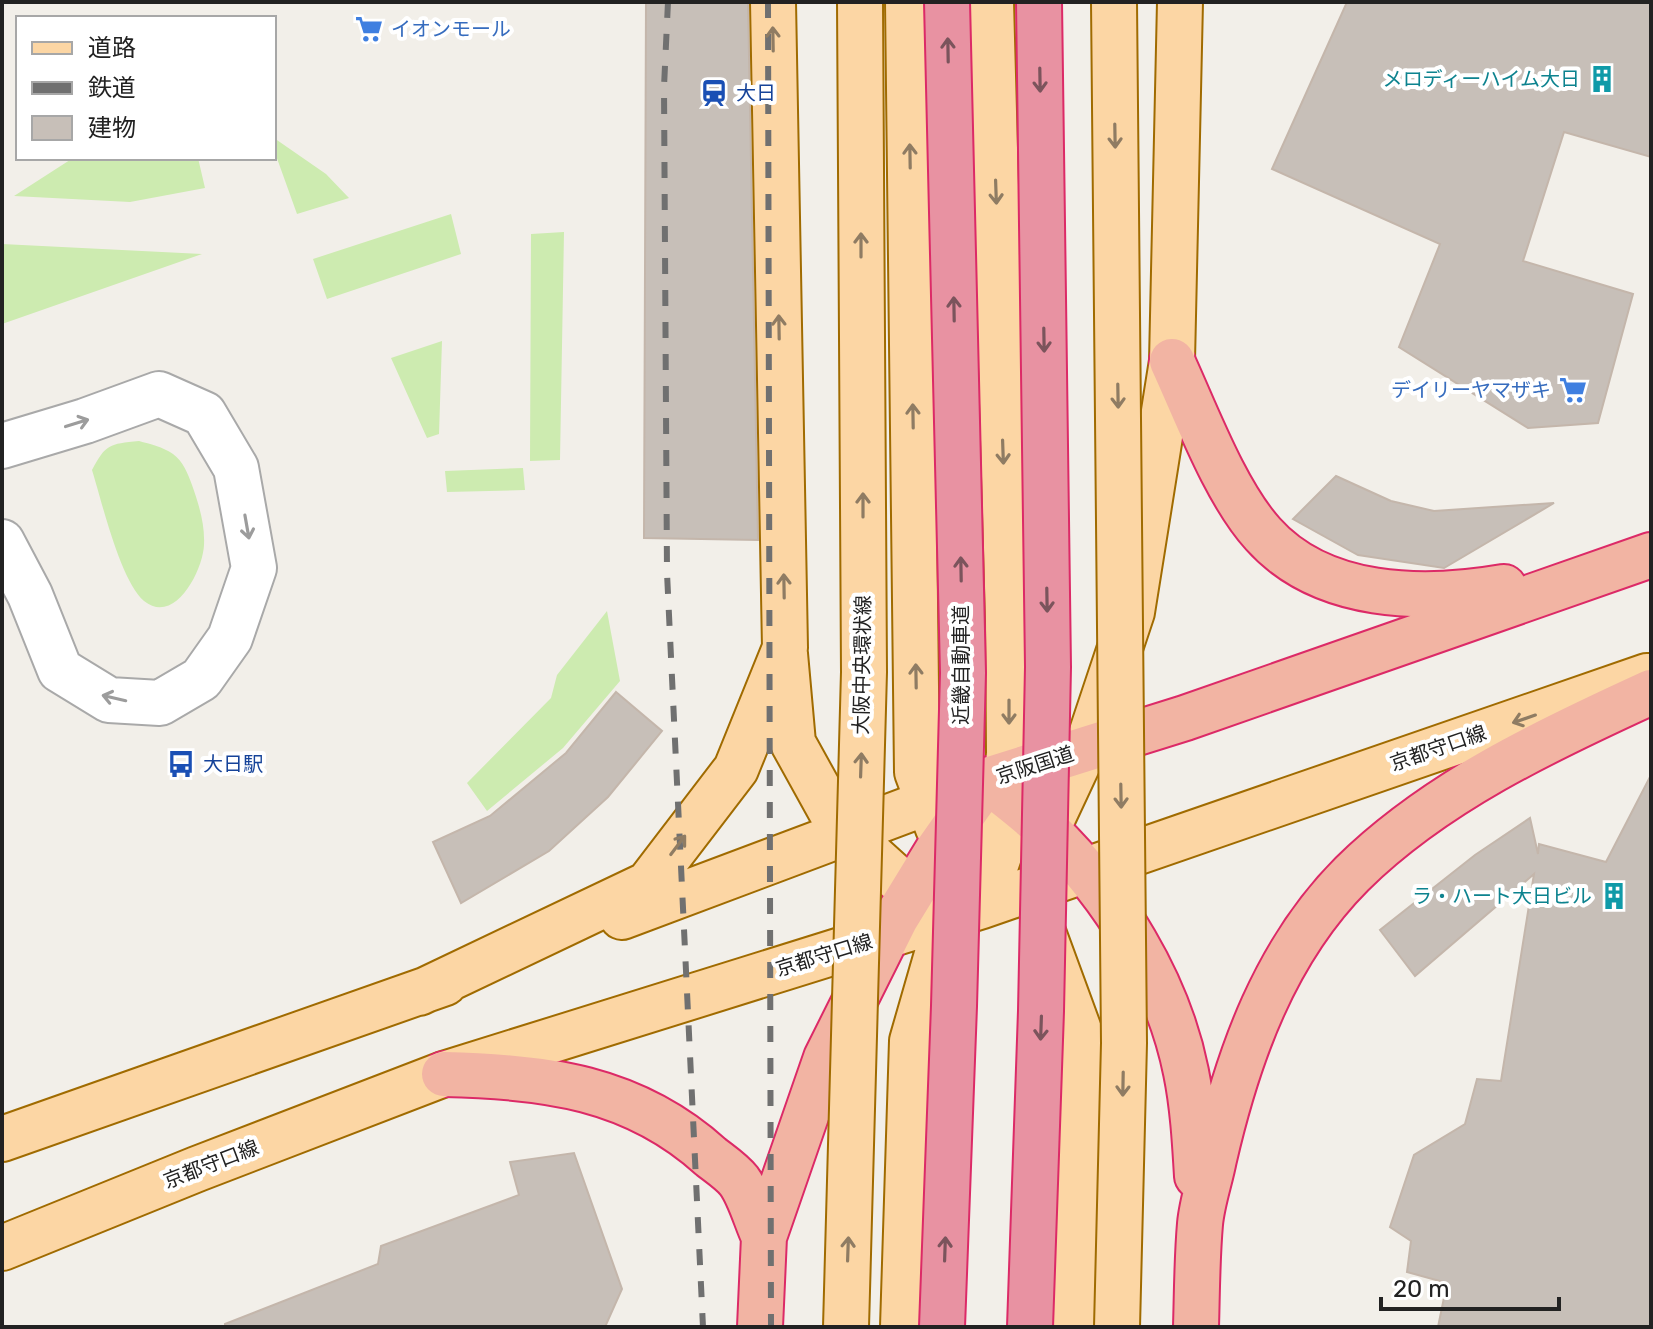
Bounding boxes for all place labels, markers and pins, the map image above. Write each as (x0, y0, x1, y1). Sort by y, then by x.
supermarket icon: イオンモール (354, 14, 384, 44)
place label: イオンモール (391, 17, 511, 41)
building icon: メロディーハイム大日 (1587, 64, 1617, 94)
place label: メロディーハイム大日 (1383, 67, 1580, 91)
station icon: 大日 (699, 78, 729, 108)
place label: 大日 (736, 81, 776, 105)
supermarket icon: デイリーヤマザキ (1558, 375, 1588, 405)
place label: デイリーヤマザキ (1391, 378, 1551, 402)
bus stop icon: 大日駅 (166, 749, 196, 779)
place label: 大日駅 (203, 752, 263, 776)
building icon: ラ・ハート大日ビル (1599, 881, 1629, 911)
place label: ラ・ハート大日ビル (1412, 884, 1592, 908)

